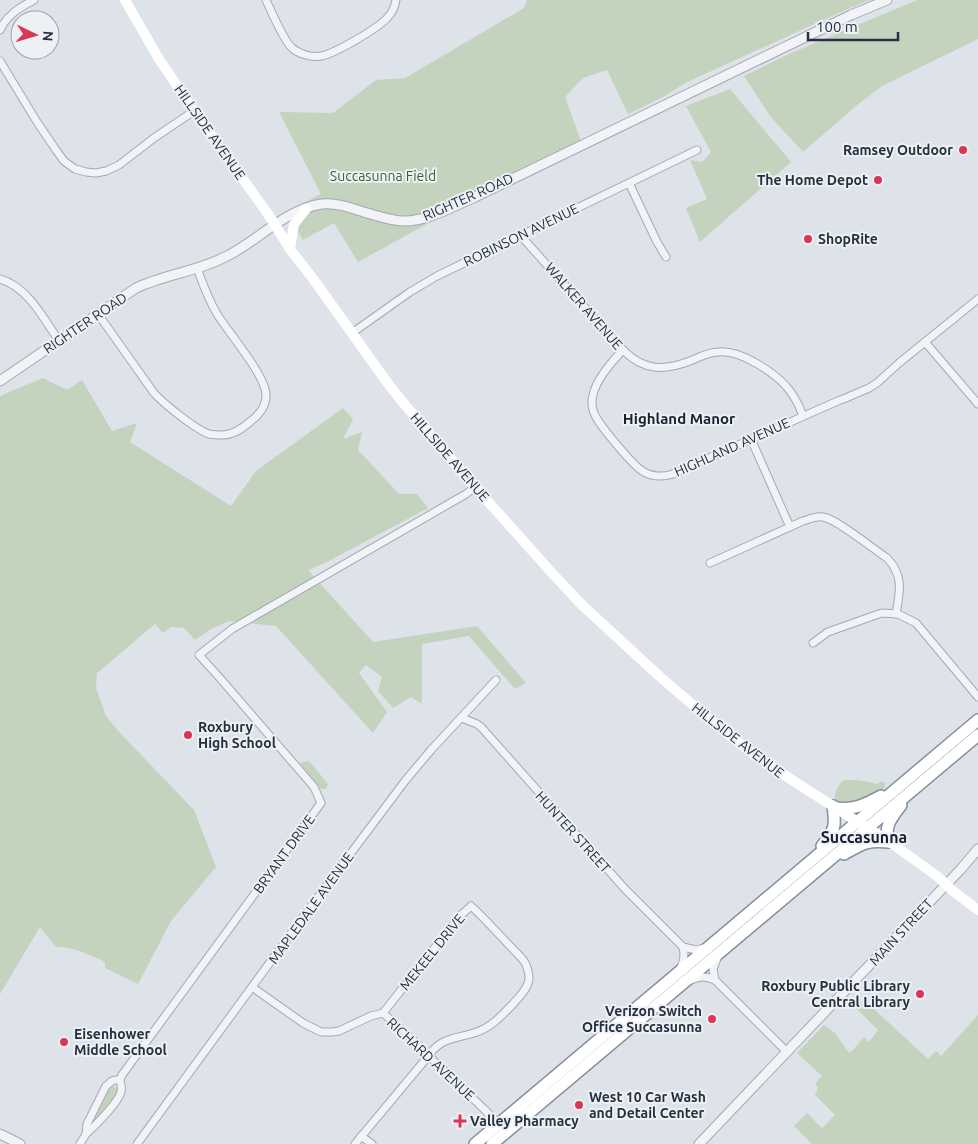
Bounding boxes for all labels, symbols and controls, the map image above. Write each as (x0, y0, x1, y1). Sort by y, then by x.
north arrow (10, 10, 60, 60)
scale bar (808, 10, 898, 42)
text: 100 m (816, 18, 858, 35)
text: N (40, 30, 56, 42)
street label: HILLSIDE AVENUE (171, 81, 249, 183)
place label: Ramsey Outdoor (843, 142, 953, 158)
marker: Ramsey Outdoor (957, 144, 969, 156)
park label: Succasunna Field (330, 168, 436, 184)
street label: RIGHTER ROAD (420, 170, 516, 224)
place label: The Home Depot (757, 172, 868, 188)
marker: The Home Depot (872, 174, 884, 186)
street label: ROBINSON AVENUE (461, 200, 581, 270)
place label: ShopRite (818, 231, 878, 247)
marker: ShopRite (802, 233, 814, 245)
street label: WALKER AVENUE (542, 259, 626, 353)
street label: RIGHTER ROAD (40, 289, 130, 357)
street label: HILLSIDE AVENUE (407, 409, 493, 505)
district label: Highland Manor (623, 410, 736, 427)
street label: HIGHLAND AVENUE (672, 414, 792, 480)
street label: HILLSIDE AVENUE (689, 699, 787, 781)
place label: Roxbury High School (198, 719, 276, 751)
marker: Roxbury High School (182, 729, 194, 741)
street label: HUNTER STREET (532, 788, 614, 876)
street label: BRYANT DRIVE (250, 811, 318, 897)
district label: Succasunna (821, 828, 907, 846)
street label: MAPLEDALE AVENUE (265, 849, 357, 967)
street label: MAIN STREET (866, 895, 936, 969)
street label: MEKEEL DRIVE (396, 911, 468, 993)
place label: Roxbury Public Library Central Library (761, 978, 911, 1010)
marker: Roxbury Public Library Central Library (914, 988, 926, 1000)
place label: Verizon Switch Office Succasunna (582, 1003, 702, 1035)
marker: Verizon Switch Office Succasunna (706, 1013, 718, 1025)
street label: RICHARD AVENUE (384, 1014, 478, 1104)
place label: Eisenhower Middle School (74, 1026, 167, 1058)
marker: Eisenhower Middle School (58, 1036, 70, 1048)
place label: West 10 Car Wash and Detail Center (589, 1089, 706, 1121)
marker: West 10 Car Wash and Detail Center (573, 1099, 585, 1111)
place label: Valley Pharmacy (470, 1113, 579, 1129)
marker: Valley Pharmacy (454, 1115, 466, 1127)

